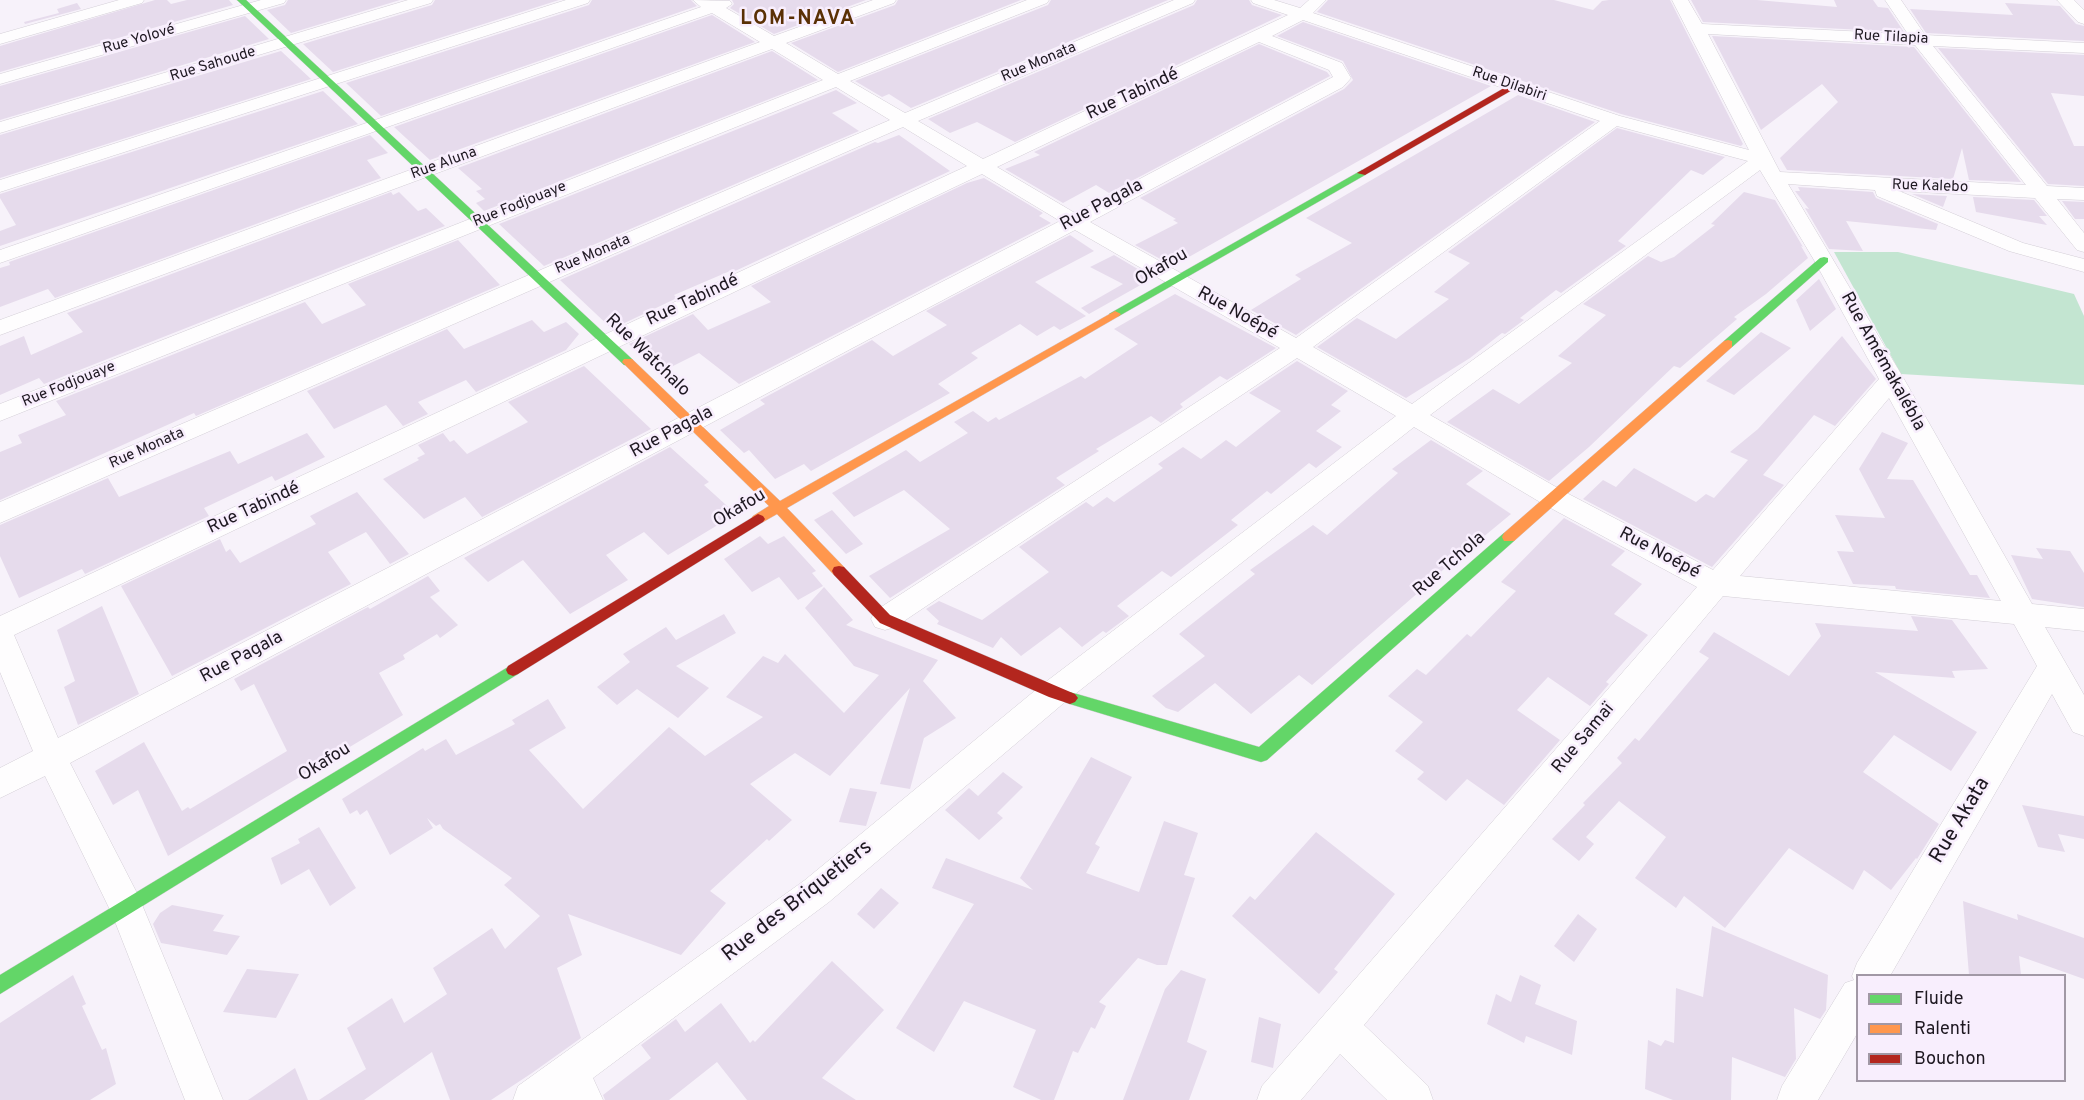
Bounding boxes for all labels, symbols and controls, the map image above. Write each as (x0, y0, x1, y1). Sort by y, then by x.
district label: LOM-NAVA (740, 8, 856, 32)
street label: Rue Yolové (101, 21, 177, 59)
street label: Rue Tilapia (1853, 27, 1929, 49)
street label: Rue Monata (999, 39, 1079, 87)
street label: Rue Sahoude (168, 43, 258, 87)
street label: Rue Tabindé (1083, 64, 1183, 126)
street label: Rue Dilabiri (1469, 64, 1549, 106)
street label: Rue Aluna (409, 144, 479, 184)
street label: Rue Pagala (1057, 175, 1147, 237)
street label: Rue Kalebo (1892, 177, 1968, 197)
street label: Rue Fodjouaye (471, 178, 569, 232)
street label: Rue Monata (553, 231, 633, 279)
street label: Okafou (1132, 244, 1192, 292)
street label: Rue Tabindé (643, 270, 743, 332)
street label: Rue Noépé (1193, 283, 1281, 345)
street label: Rue Amémakalébla (1835, 289, 1929, 435)
street label: Rue Watchalo (600, 310, 694, 402)
street label: Rue Fodjouaye (20, 358, 118, 412)
street label: Rue Pagala (627, 402, 717, 464)
street label: Rue Monata (107, 425, 187, 473)
street label: Rue Tabindé (204, 478, 304, 540)
street label: Okafou (710, 485, 770, 533)
street label: Rue Noépé (1615, 524, 1703, 584)
street label: Rue Tchola (1410, 528, 1490, 602)
street label: Rue Pagala (197, 627, 287, 689)
street label: Rue Samaï (1548, 699, 1620, 779)
street label: Okafou (295, 739, 355, 787)
street label: Rue Akata (1925, 773, 1997, 869)
street label: Rue des Briquetiers (718, 836, 878, 968)
legend (1856, 974, 2066, 1082)
text: Fluide (1914, 988, 1963, 1011)
text: Ralenti (1914, 1018, 1971, 1041)
text: Bouchon (1914, 1048, 1986, 1071)

